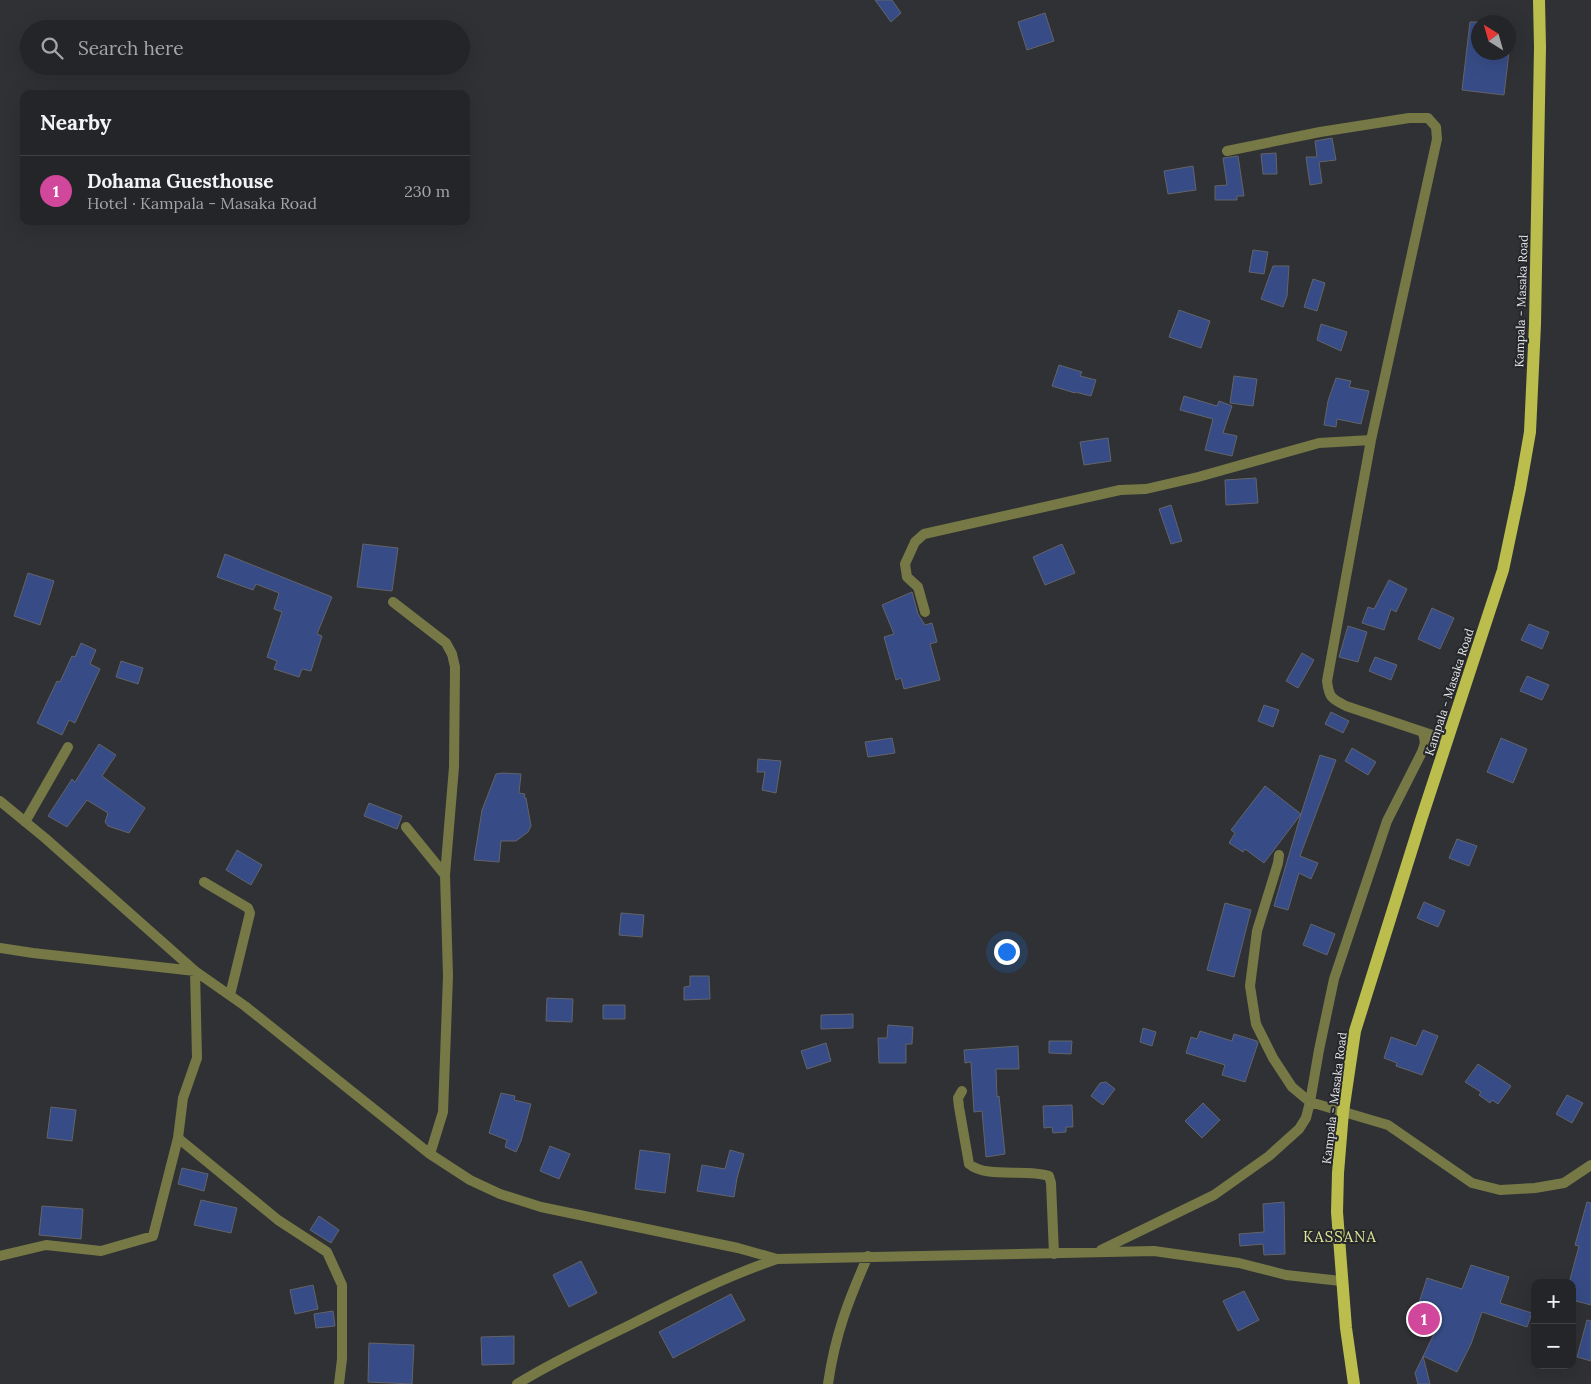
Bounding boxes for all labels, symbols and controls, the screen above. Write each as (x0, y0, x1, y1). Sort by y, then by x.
north arrow (1471, 15, 1516, 60)
search box (20, 20, 470, 75)
icon: search (38, 34, 66, 62)
text: Search here (78, 36, 184, 60)
text: Nearby (40, 109, 111, 136)
text: Dohama Guesthouse (87, 169, 273, 193)
text: 1 (53, 181, 59, 201)
text: 230 m (404, 181, 450, 201)
text: Hotel · Kampala - Masaka Road (87, 193, 317, 213)
street label: Kampala - Masaka Road (1511, 234, 1531, 368)
street label: Kampala - Masaka Road (1421, 627, 1477, 757)
your location (994, 939, 1020, 965)
street label: Kampala - Masaka Road (1318, 1031, 1350, 1165)
district label: KASSANA (1303, 1227, 1377, 1246)
map controls (1531, 1279, 1576, 1369)
button: + (1531, 1279, 1576, 1324)
pin: 1 (1408, 1300, 1440, 1338)
button: − (1531, 1324, 1576, 1369)

